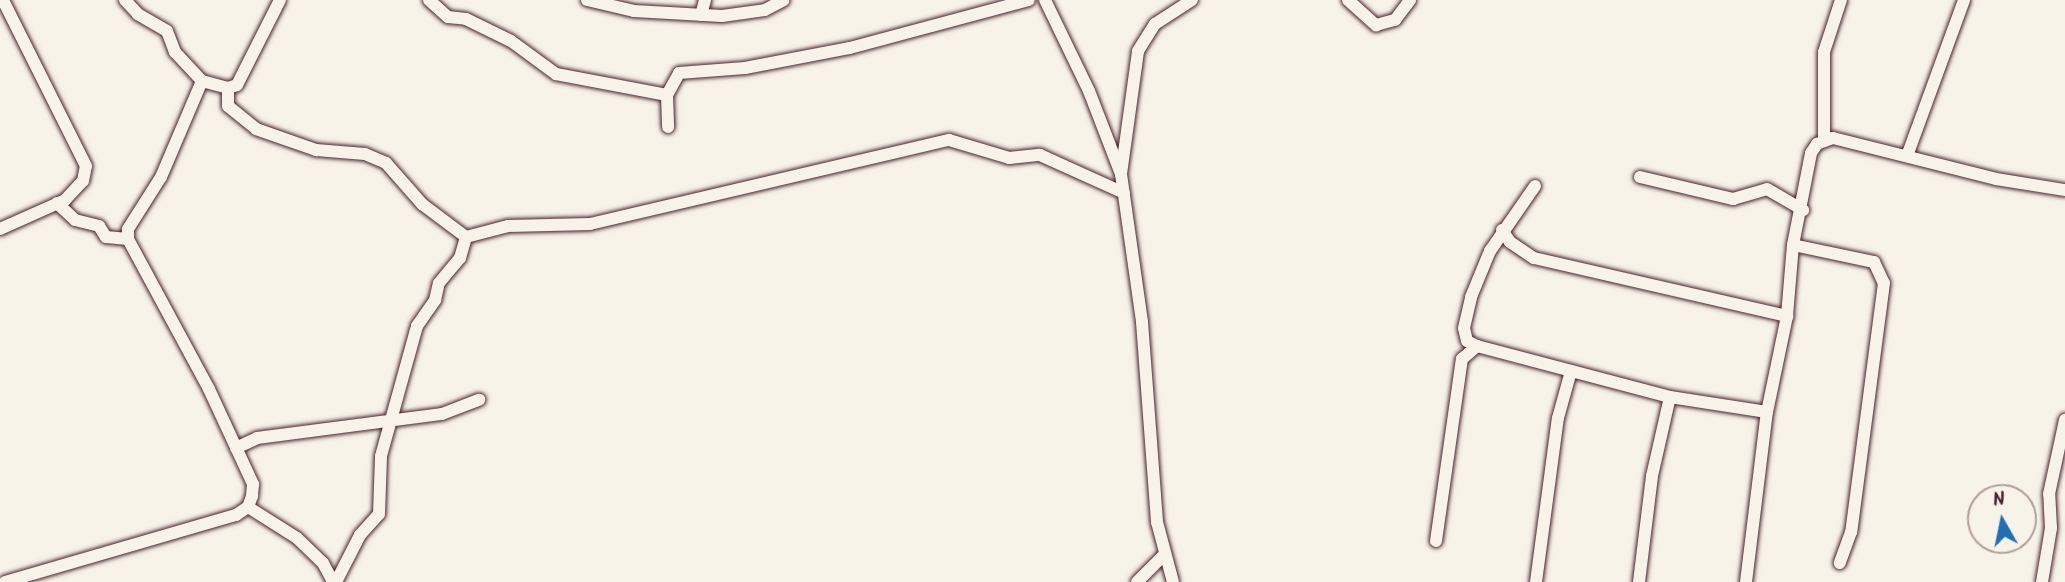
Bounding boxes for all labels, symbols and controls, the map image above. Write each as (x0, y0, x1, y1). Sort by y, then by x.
north arrow (1967, 484, 2037, 554)
text: N (1991, 484, 2007, 516)

